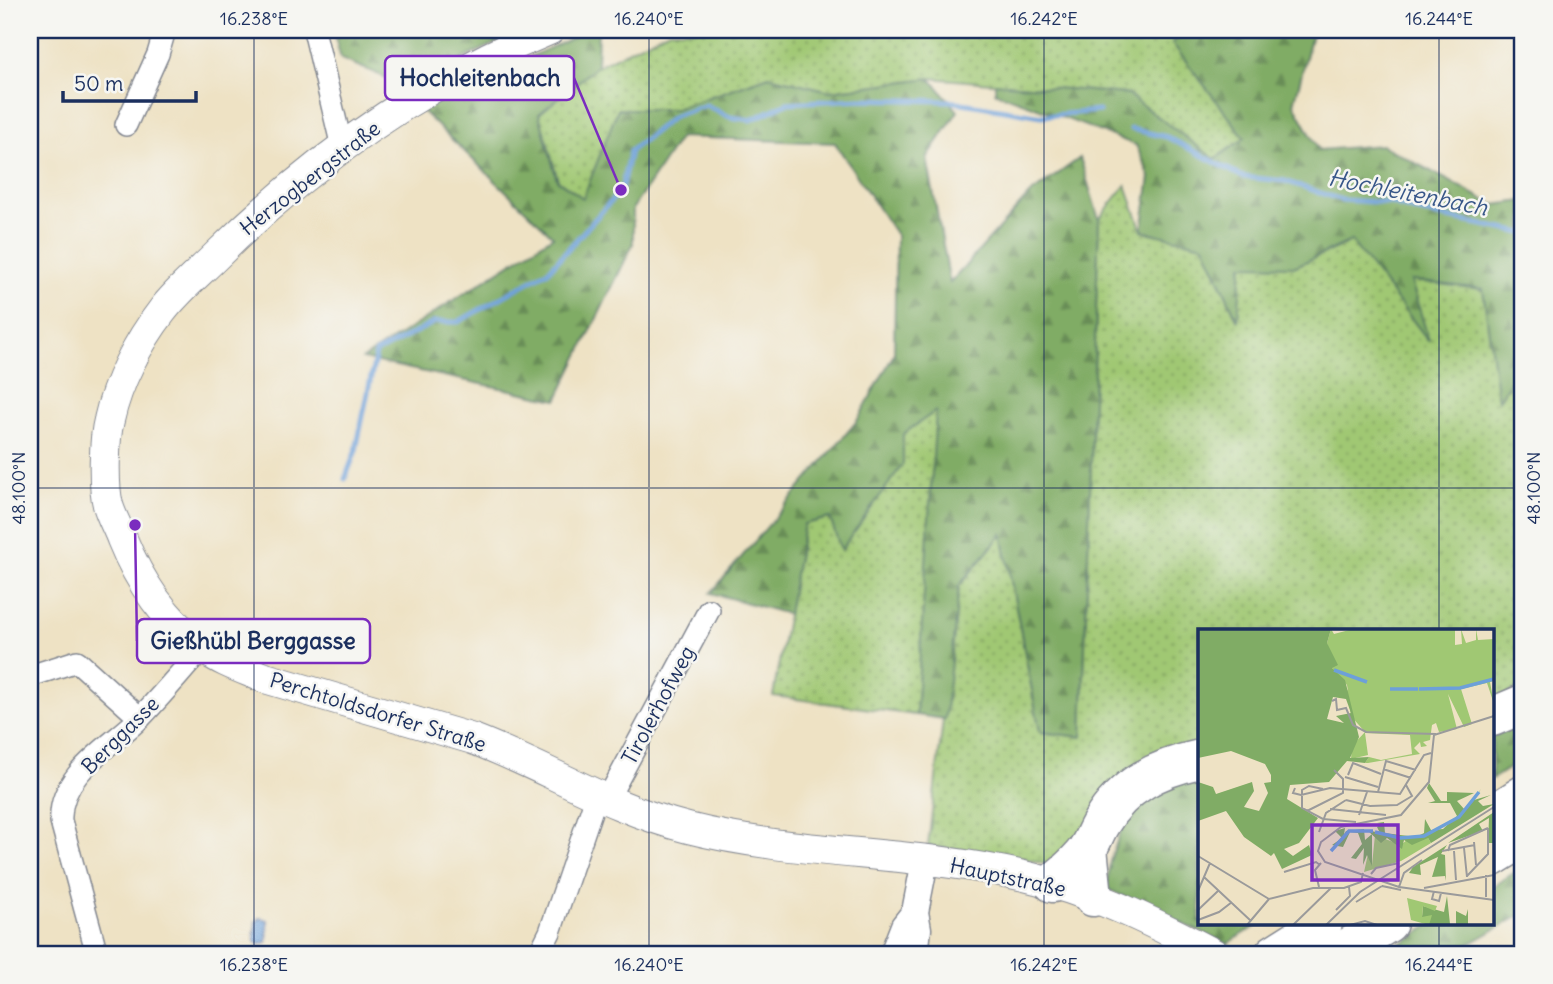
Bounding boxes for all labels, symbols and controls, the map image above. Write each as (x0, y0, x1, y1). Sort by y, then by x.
text: 16.238°E (220, 7, 288, 30)
text: 16.240°E (614, 7, 684, 30)
text: 16.242°E (1010, 7, 1078, 30)
text: 16.244°E (1405, 7, 1473, 30)
callout: Hochleitenbach (385, 56, 574, 100)
scale bar (63, 60, 196, 104)
text: Hochleitenbach (399, 63, 561, 92)
text: 50 m (74, 70, 123, 97)
street label: Herzogbergstraße (234, 115, 386, 241)
water label: Hochleitenbach (1326, 162, 1491, 222)
text: 48.100°N (7, 451, 30, 525)
text: 48.100°N (1522, 451, 1545, 525)
callout: Gießhübl Berggasse (137, 619, 370, 663)
text: Gießhübl Berggasse (150, 626, 356, 655)
inset map (1198, 629, 1494, 925)
street label: Tirolerhofweg (615, 641, 701, 769)
street label: Perchtoldsdorfer Straße (266, 666, 490, 758)
street label: Berggasse (75, 690, 165, 780)
street label: Hauptstraße (948, 852, 1068, 902)
text: 16.238°E (220, 953, 288, 976)
text: 16.240°E (614, 953, 684, 976)
text: 16.242°E (1010, 953, 1078, 976)
text: 16.244°E (1405, 953, 1473, 976)

